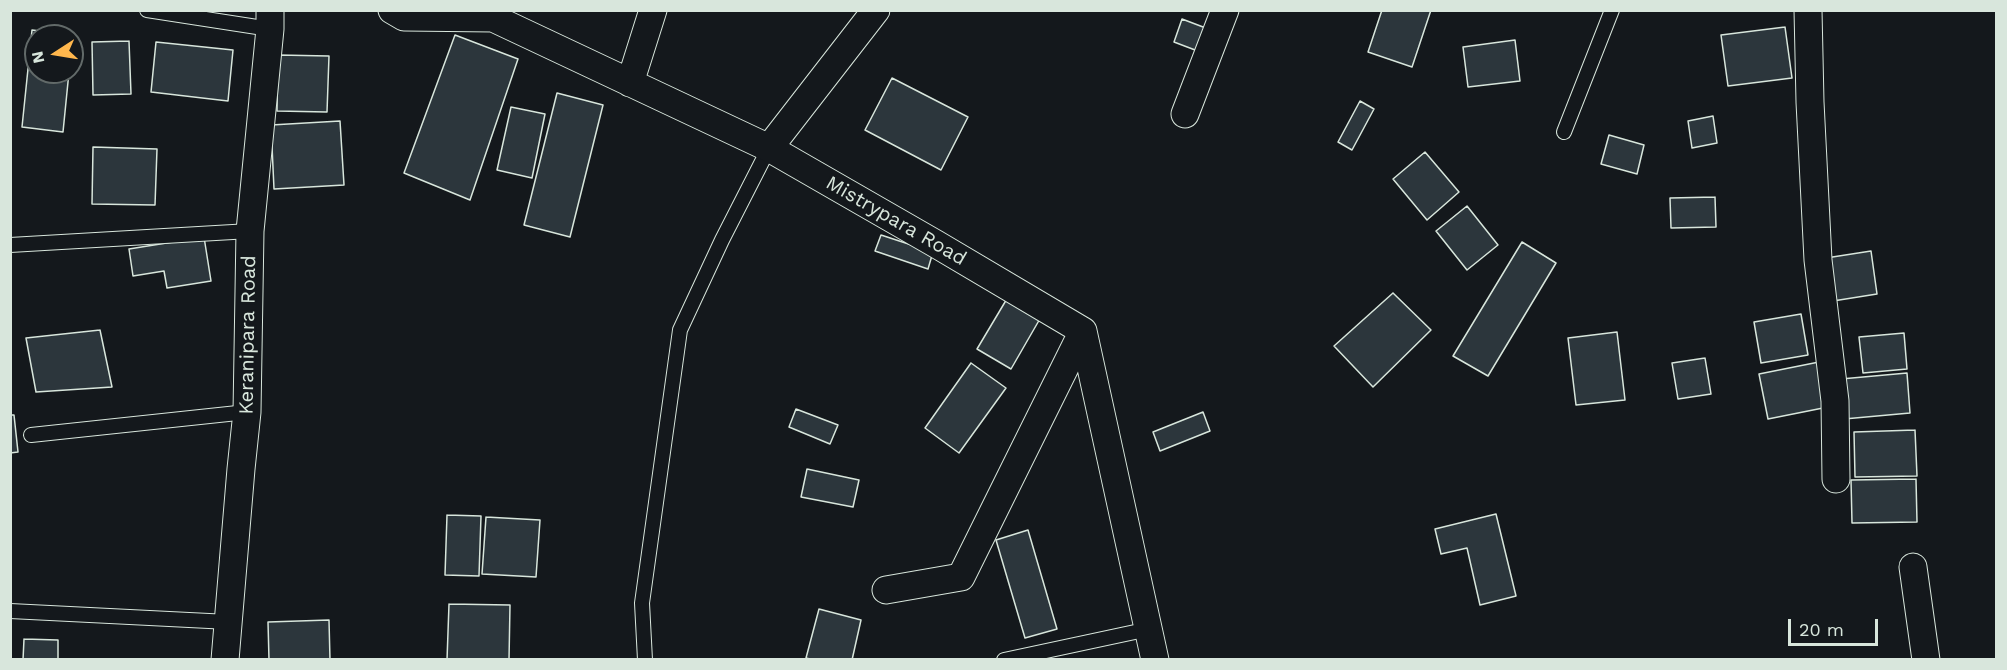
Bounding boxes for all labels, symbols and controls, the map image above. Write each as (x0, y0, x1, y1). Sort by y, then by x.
north arrow (24, 24, 84, 84)
text: N (27, 50, 48, 65)
street label: Mistrypara Road (821, 171, 971, 271)
street label: Keranipara Road (235, 255, 261, 415)
scale bar (1791, 607, 1881, 645)
text: 20 m (1799, 619, 1844, 640)

